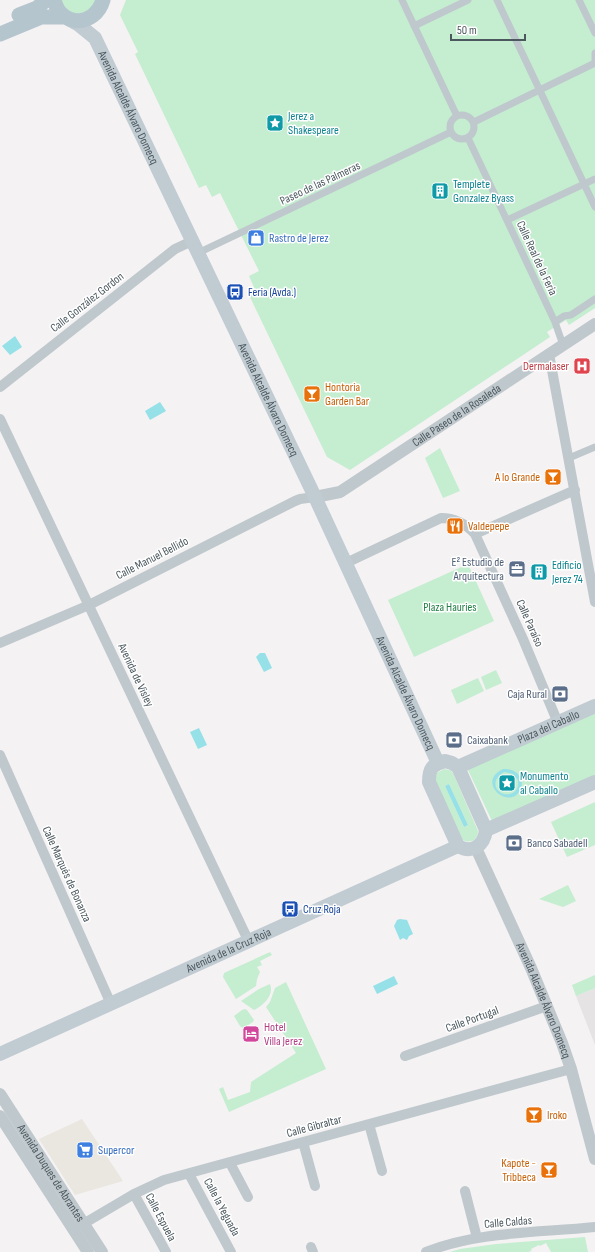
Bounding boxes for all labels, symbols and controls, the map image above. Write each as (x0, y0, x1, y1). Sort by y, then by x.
scale bar (451, 16, 525, 42)
text: 50 m (457, 23, 477, 38)
street label: Avenida Alcalde Álvaro Domecq (94, 48, 161, 167)
place label: Jerez a Shakespeare (287, 109, 339, 138)
place icon: Jerez a Shakespeare (265, 113, 285, 133)
street label: Paseo de las Palmeras (278, 158, 363, 209)
place label: Templete Gonzalez Byass (453, 177, 514, 206)
building icon: Templete Gonzalez Byass (430, 181, 450, 201)
street label: Calle Real de la Feria (513, 219, 560, 298)
shop icon: Rastro de Jerez (246, 228, 266, 248)
place label: Rastro de Jerez (269, 231, 329, 246)
street label: Calle González Gordon (48, 269, 127, 336)
bus stop icon: Feria (Avda.) (225, 282, 245, 302)
place label: Feria (Avda.) (248, 285, 296, 300)
street label: Avenida Alcalde Álvaro Domecq (234, 340, 301, 459)
hospital icon: Dermalaser (572, 356, 592, 376)
place label: Dermalaser (523, 359, 570, 374)
place label: Hontoria Garden Bar (325, 380, 370, 409)
street label: Calle Paseo de la Rosaleda (409, 381, 504, 450)
bar icon: Hontoria Garden Bar (302, 384, 322, 404)
bar icon: A lo Grande (543, 467, 563, 487)
place label: A lo Grande (494, 470, 540, 485)
restaurant icon: Valdepepe (445, 516, 465, 536)
place label: Valdepepe (468, 519, 509, 534)
street label: Calle Manuel Bellido (113, 534, 191, 583)
place label: E² Estudio de Arquitectura (452, 555, 504, 584)
place label: Edificio Jerez 74 (551, 558, 583, 587)
office icon: E² Estudio de Arquitectura (507, 559, 527, 579)
building icon: Edificio Jerez 74 (529, 562, 549, 582)
street label: Calle Paraíso (512, 597, 547, 649)
park label: Plaza Hauries (423, 600, 477, 615)
street label: Avenida Alcalde Álvaro Domecq (372, 633, 438, 753)
street label: Avenida de Visley (114, 640, 157, 710)
bank icon: Caja Rural (550, 684, 570, 704)
place label: Caja Rural (507, 687, 547, 702)
street label: Plaza del Caballo (515, 707, 582, 747)
bank icon: Caixabank (444, 730, 464, 750)
place label: Caixabank (467, 733, 508, 748)
place label: Monumento al Caballo (520, 769, 569, 798)
place icon: Monumento al Caballo (497, 773, 517, 793)
street label: Calle Marqués de Bonanza (39, 824, 95, 925)
bank icon: Banco Sabadell (504, 833, 524, 853)
place label: Banco Sabadell (527, 836, 587, 851)
bus stop icon: Cruz Roja (280, 899, 300, 919)
place label: Cruz Roja (303, 902, 341, 917)
street label: Avenida de la Cruz Roja (183, 925, 274, 977)
street label: Avenida Alcalde Álvaro Domecq (512, 940, 574, 1061)
street label: Calle Portugal (444, 1003, 501, 1036)
place label: Hotel Villa Jerez (264, 1020, 303, 1049)
hotel icon: Hotel Villa Jerez (241, 1024, 261, 1044)
bar icon: Iroko (524, 1105, 544, 1125)
place label: Iroko (547, 1108, 567, 1123)
street label: Calle Gibraltar (285, 1112, 344, 1141)
street label: Avenida Duques de Abrantes (13, 1121, 88, 1225)
supermarket icon: Supercor (75, 1140, 95, 1160)
place label: Supercor (98, 1143, 135, 1158)
place label: Kapote - Tribbeca (501, 1156, 536, 1185)
bar icon: Kapote - Tribbeca (539, 1160, 559, 1180)
street label: Calle la Yeguada (200, 1176, 243, 1239)
street label: Calle Espuela (142, 1191, 180, 1244)
street label: Calle Caldas (484, 1213, 533, 1232)

